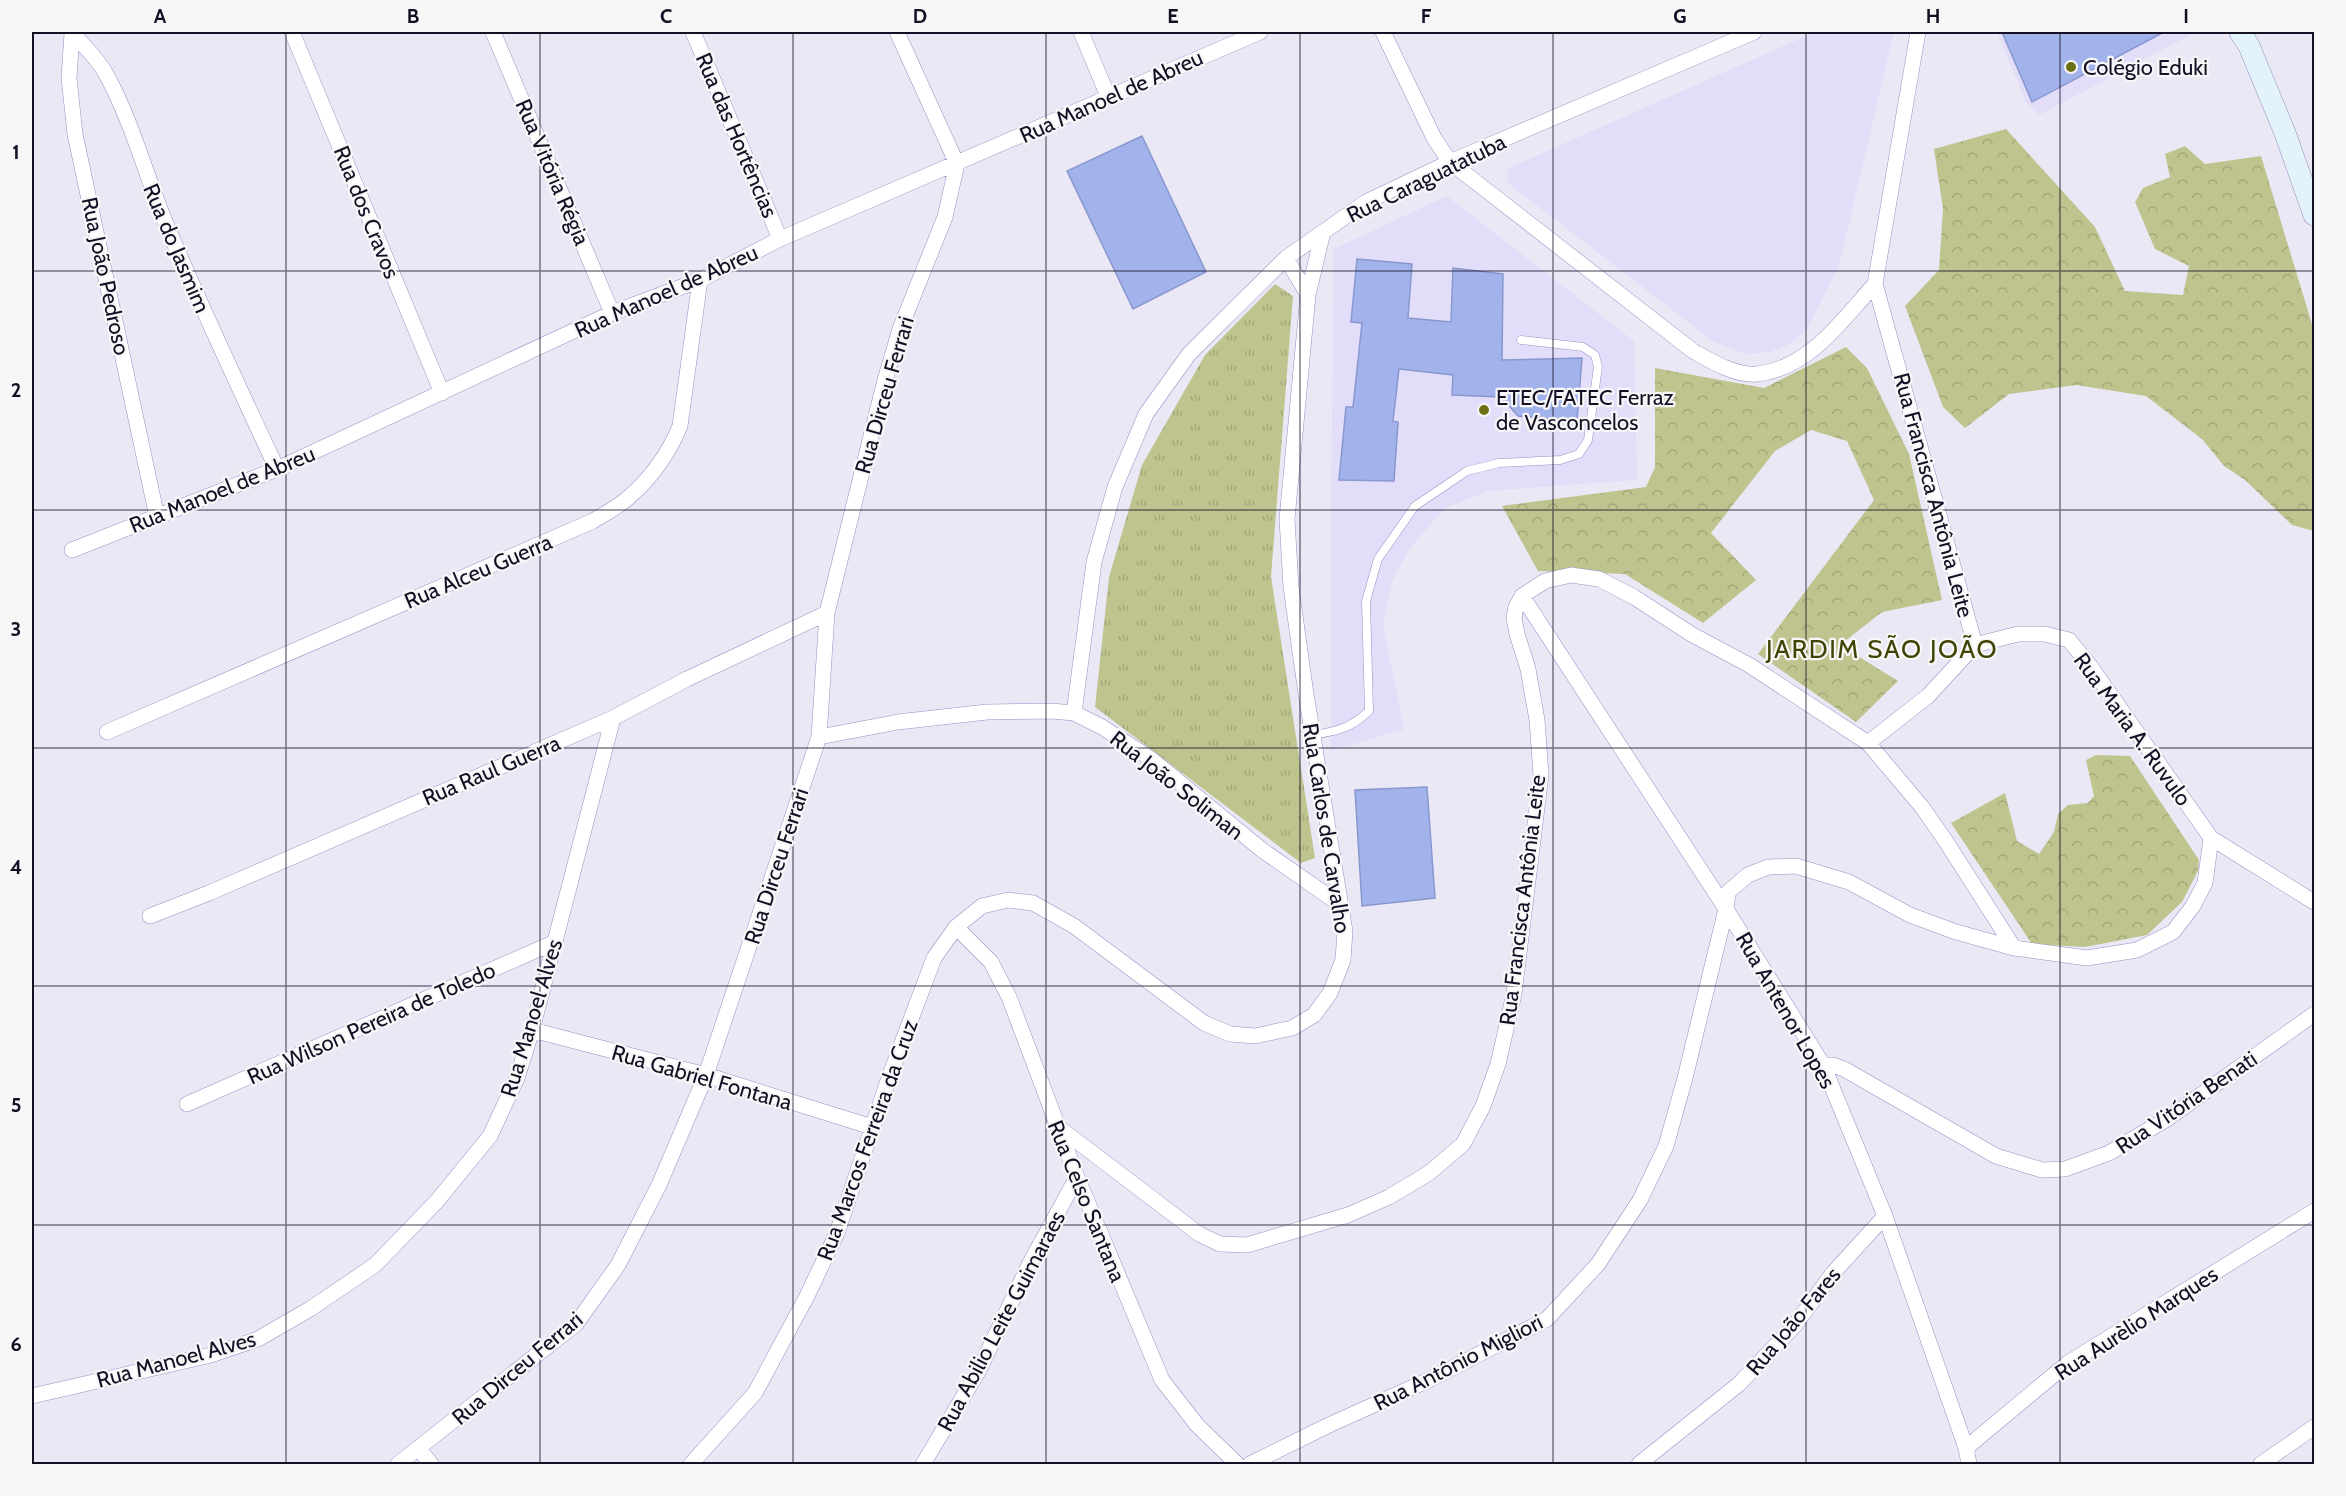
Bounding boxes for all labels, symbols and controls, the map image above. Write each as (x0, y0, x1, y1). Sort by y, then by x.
text: A (154, 4, 167, 28)
text: B (407, 4, 419, 28)
text: C (660, 4, 672, 28)
text: D (913, 4, 927, 28)
text: E (1167, 4, 1179, 28)
text: F (1421, 4, 1432, 28)
text: G (1673, 4, 1687, 28)
text: H (1926, 4, 1940, 28)
text: I (2183, 4, 2189, 28)
street label: Rua Manoel de Abreu (1015, 44, 1207, 149)
street label: Rua das Hortências (690, 49, 783, 222)
place label: Colégio Eduki (2083, 54, 2208, 81)
marker: Colégio Eduki (2064, 60, 2078, 74)
street label: Rua Vitória Régia (510, 95, 596, 250)
street label: Rua Caraguatatuba (1342, 128, 1511, 229)
text: 1 (12, 140, 20, 164)
street label: Rua dos Cravos (328, 142, 405, 282)
street label: Rua do Jasmim (137, 180, 216, 317)
street label: Rua João Pedroso (76, 195, 135, 358)
street label: Rua Manoel de Abreu (570, 239, 762, 344)
street label: Rua Dirceu Ferrari (849, 313, 920, 477)
street label: Rua Francisca Antônia Leite (1888, 370, 1979, 621)
text: 2 (11, 378, 21, 402)
place label: ETEC/FATEC Ferraz de Vasconcelos (1496, 384, 1674, 436)
marker: ETEC/FATEC Ferraz de Vasconcelos (1477, 403, 1491, 417)
street label: Rua Manoel de Abreu (125, 440, 319, 539)
street label: Rua Alceu Guerra (400, 528, 557, 615)
text: 3 (11, 617, 21, 641)
district label: JARDIM SÃO JOÃO (1765, 633, 1998, 665)
street label: Rua Maria A. Ruvulo (2068, 647, 2197, 811)
street label: Rua Carlos de Carvalho (1297, 721, 1356, 935)
street label: Rua João Soliman (1105, 725, 1249, 846)
street label: Rua Raul Guerra (418, 729, 565, 812)
street label: Rua Francisca Antônia Leite (1494, 773, 1551, 1027)
street label: Rua Dirceu Ferrari (739, 785, 814, 948)
text: 4 (10, 855, 22, 879)
street label: Rua Antenor Lopes (1730, 927, 1841, 1093)
street label: Rua Manoel Alves (495, 936, 568, 1100)
street label: Rua Wilson Pereira de Toledo (243, 956, 499, 1090)
street label: Rua Marcos Ferreira da Cruz (811, 1016, 924, 1264)
street label: Rua Gabriel Fontana (609, 1039, 795, 1116)
street label: Rua Vitória Benati (2110, 1045, 2262, 1160)
text: 5 (11, 1093, 21, 1117)
street label: Rua Celso Santana (1042, 1116, 1131, 1287)
street label: Rua Abilio Leite Guimaraes (932, 1206, 1071, 1436)
street label: Rua Aurèlio Marques (2050, 1261, 2223, 1386)
street label: Rua João Fares (1740, 1262, 1846, 1381)
street label: Rua Dirceu Ferrari (446, 1306, 588, 1431)
street label: Rua Antônio Migliori (1369, 1308, 1547, 1417)
street label: Rua Manoel Alves (94, 1325, 259, 1394)
text: 6 (10, 1332, 22, 1356)

